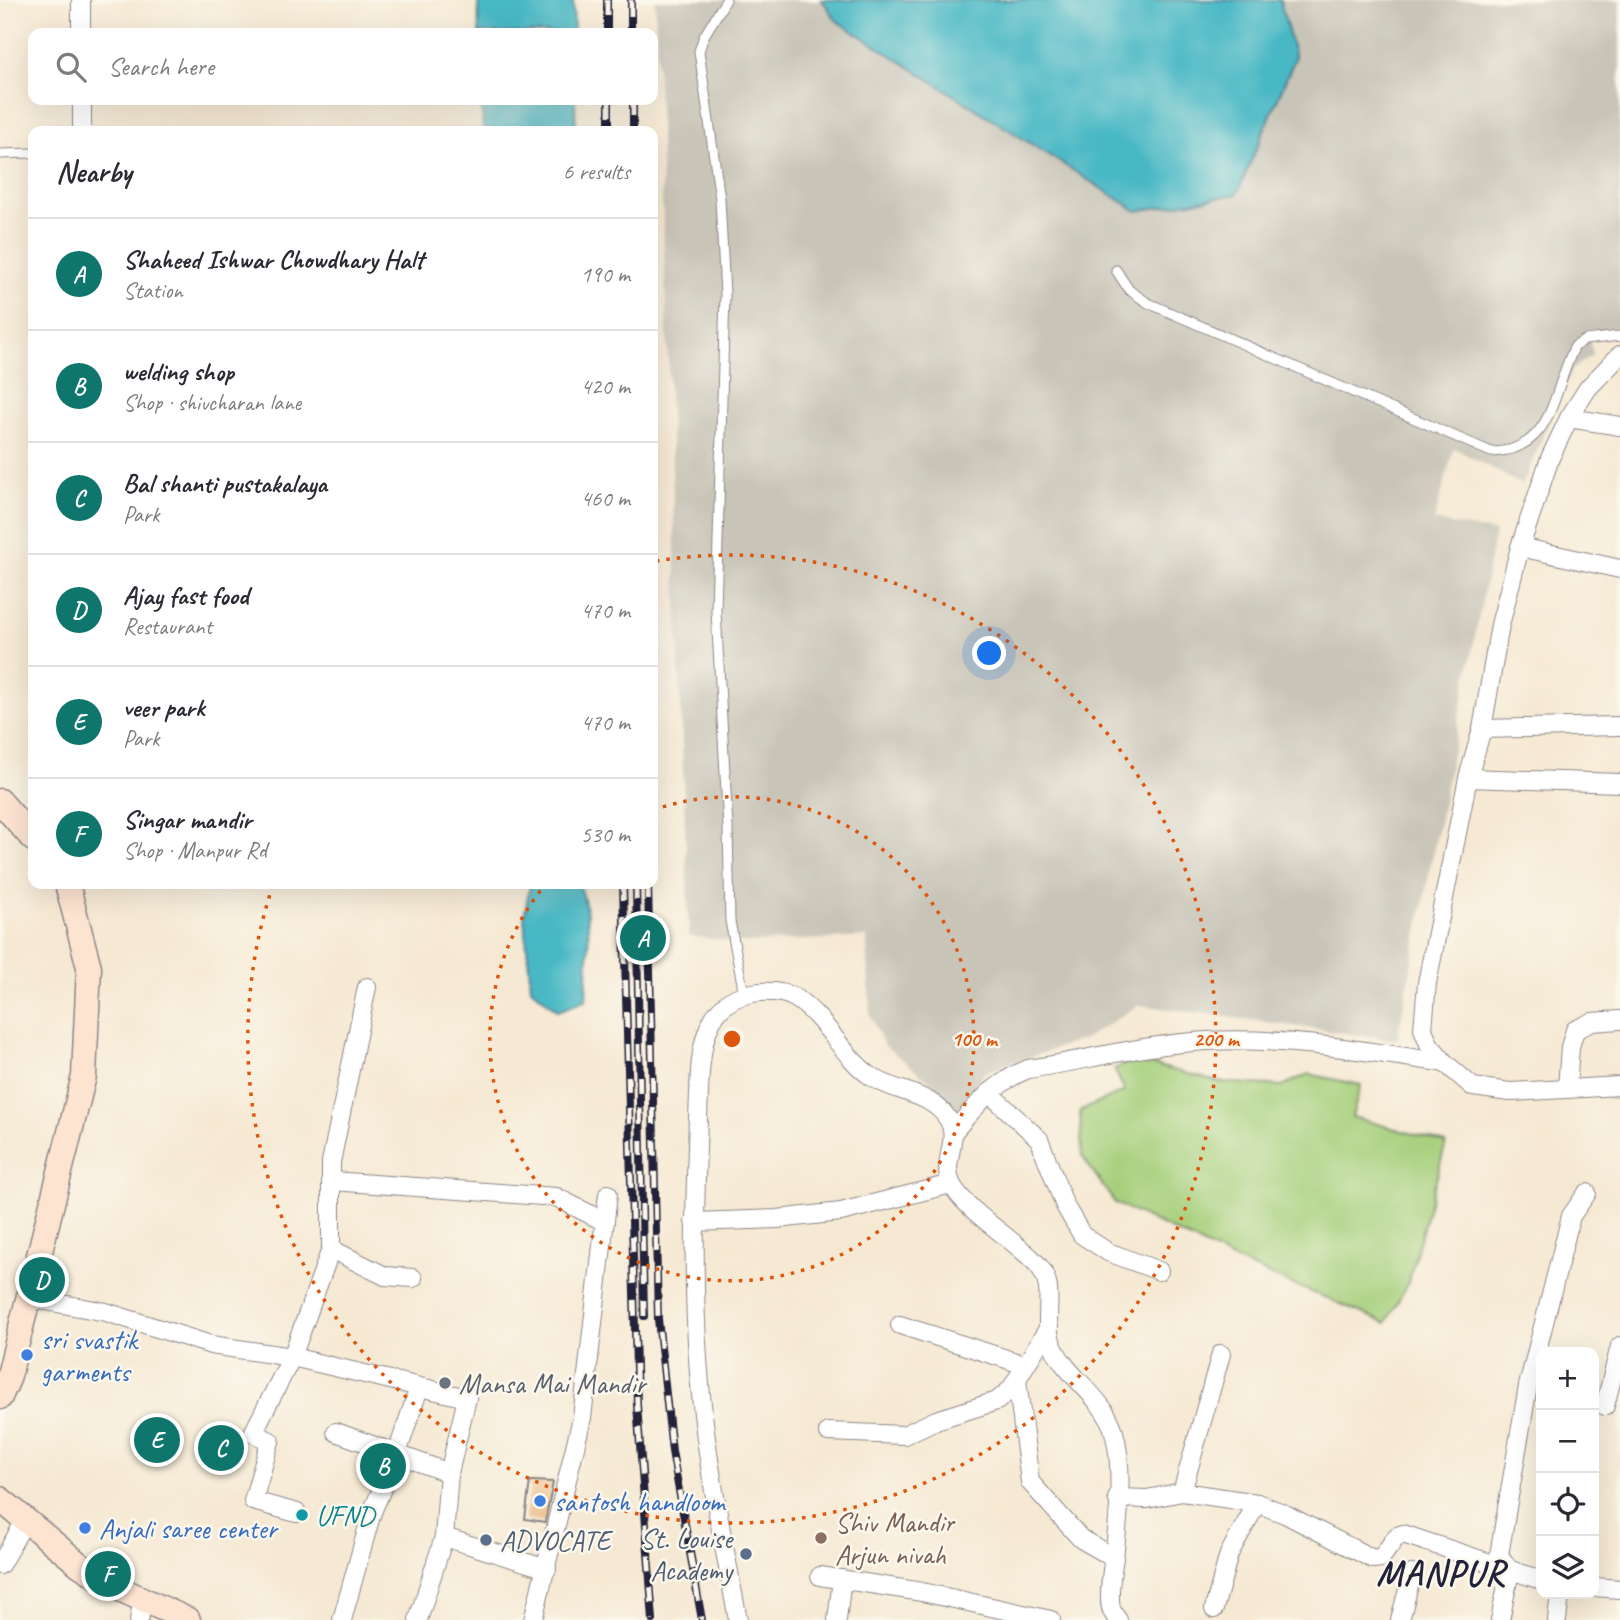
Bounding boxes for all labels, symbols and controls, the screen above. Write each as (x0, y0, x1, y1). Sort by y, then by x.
search box (28, 28, 658, 105)
icon: search (52, 48, 90, 86)
text: Search here (108, 50, 214, 83)
text: Nearby (56, 153, 132, 191)
text: 6 results (563, 157, 630, 186)
text: Shaheed Ishwar Chowdhary Halt (123, 243, 424, 276)
text: A (73, 260, 85, 289)
text: 190 m (581, 260, 630, 289)
text: Station (123, 276, 183, 305)
text: welding shop (123, 355, 234, 388)
text: B (73, 372, 85, 401)
text: 420 m (581, 372, 630, 401)
text: Shop · shivcharan lane (123, 388, 301, 417)
text: Bal shanti pustakalaya (123, 467, 327, 500)
text: C (74, 484, 84, 513)
text: 460 m (581, 484, 630, 513)
text: Park (123, 500, 159, 529)
text: Ajay fast food (123, 579, 248, 612)
text: D (72, 596, 86, 625)
text: 470 m (581, 596, 630, 625)
text: Restaurant (123, 612, 212, 641)
your location (972, 636, 1006, 670)
text: veer park (123, 691, 204, 724)
text: E (73, 708, 85, 737)
text: 470 m (581, 708, 630, 737)
text: Park (123, 724, 159, 753)
text: Singar mandir (123, 803, 252, 836)
text: F (74, 820, 84, 849)
text: 530 m (581, 820, 630, 849)
text: Shop · Manpur Rd (123, 836, 267, 865)
pin: A (620, 912, 666, 964)
text: 100 m (951, 1026, 999, 1052)
text: 200 m (1193, 1026, 1241, 1052)
centre of rings (720, 1027, 744, 1051)
pin: D (19, 1254, 65, 1306)
place label: sri svastik garments (41, 1322, 140, 1389)
marker: sri svastik garments (19, 1347, 35, 1363)
map controls (1536, 1347, 1599, 1599)
button: + (1536, 1347, 1599, 1410)
place label: Mansa Mai Mandir (459, 1366, 647, 1401)
marker: Mansa Mai Mandir (437, 1375, 453, 1391)
button: − (1536, 1410, 1599, 1473)
pin: E (134, 1414, 180, 1466)
pin: C (198, 1422, 244, 1474)
pin: B (360, 1440, 406, 1492)
button: locate (1536, 1473, 1599, 1536)
place label: santosh handloom (554, 1484, 727, 1519)
marker: santosh handloom (532, 1493, 548, 1509)
place label: UFND (316, 1498, 377, 1533)
place label: Shiv Mandir Arjun nivah (835, 1505, 956, 1572)
marker: UFND (294, 1507, 310, 1523)
place label: Anjali saree center (99, 1511, 279, 1546)
marker: Anjali saree center (77, 1520, 93, 1536)
place label: St. Louise Academy (640, 1521, 734, 1588)
place label: ADVOCATE (500, 1523, 613, 1558)
marker: Shiv Mandir Arjun nivah (813, 1530, 829, 1546)
marker: ADVOCATE (478, 1532, 494, 1548)
button: layers (1536, 1536, 1599, 1599)
marker: St. Louise Academy (738, 1546, 754, 1562)
pin: F (85, 1548, 131, 1600)
district label: MANPUR (1376, 1551, 1509, 1596)

